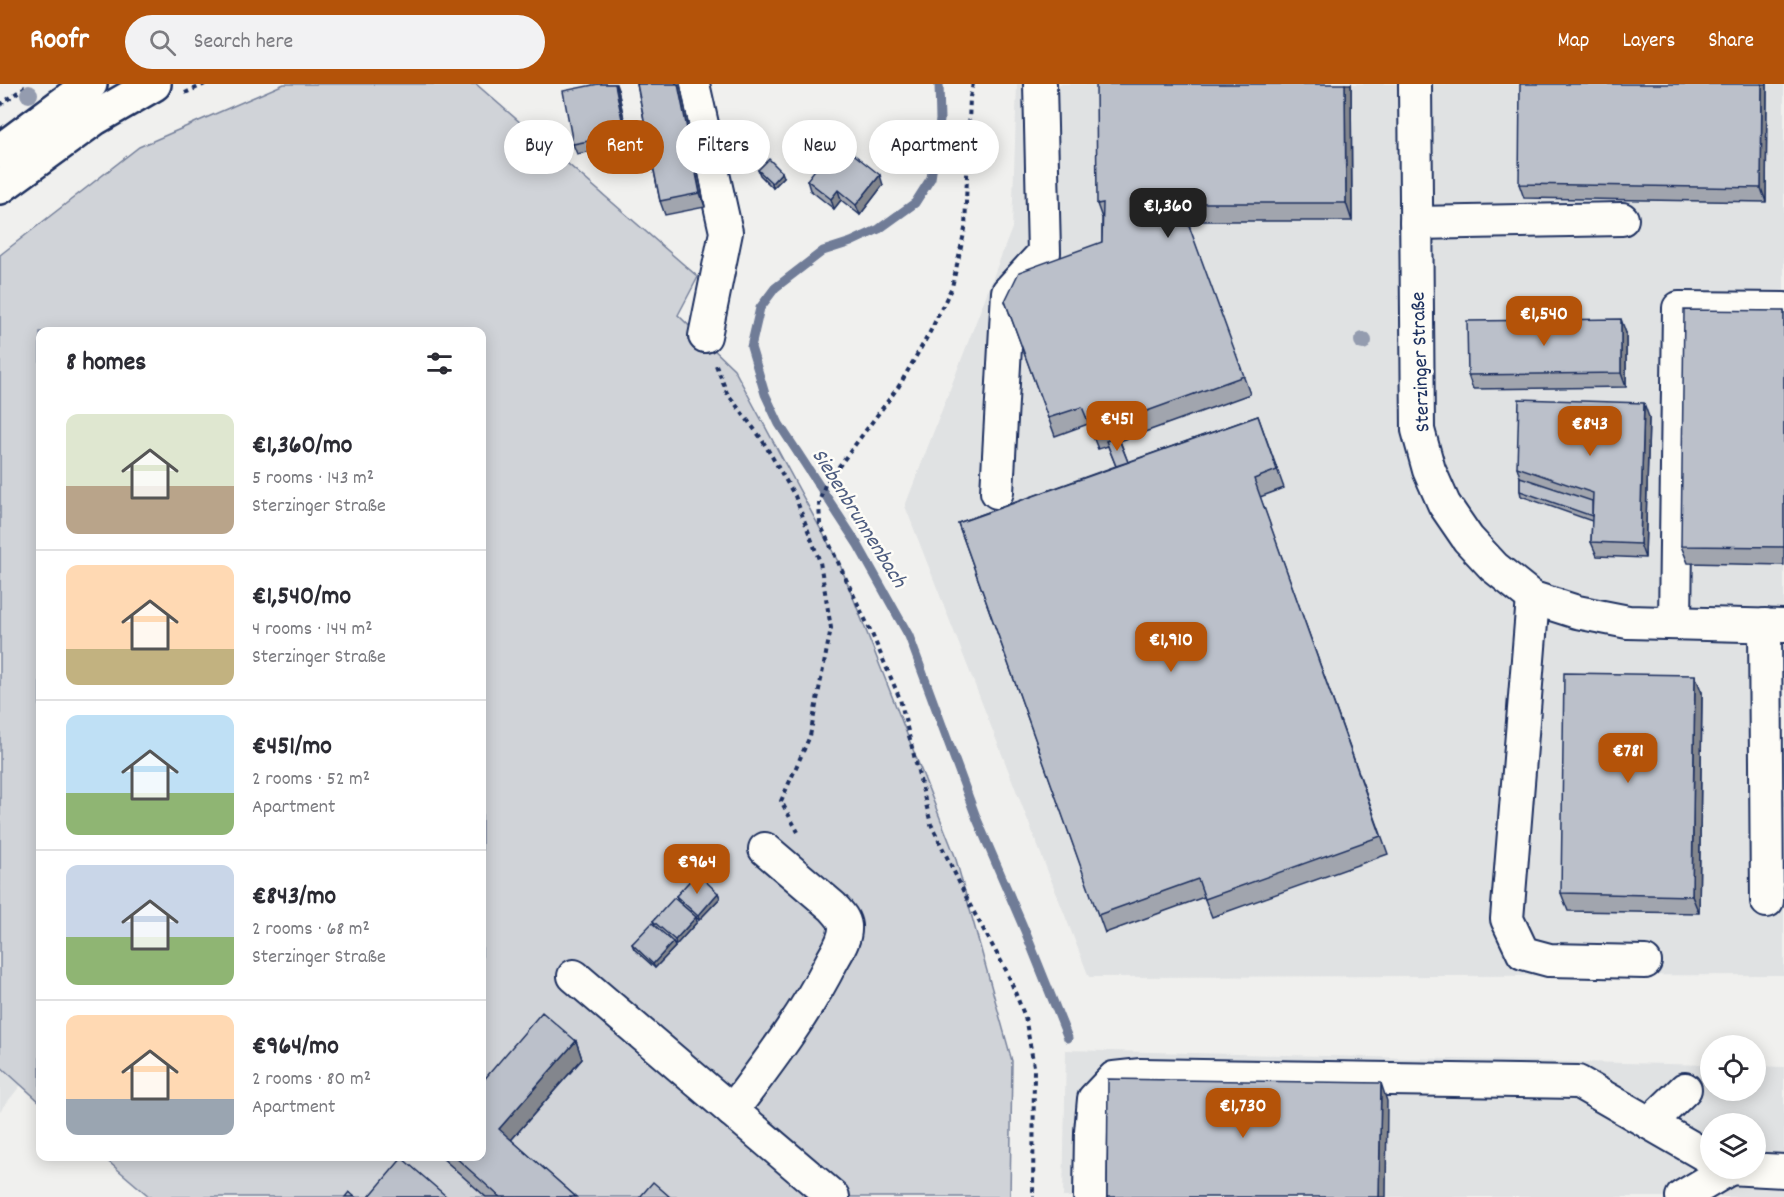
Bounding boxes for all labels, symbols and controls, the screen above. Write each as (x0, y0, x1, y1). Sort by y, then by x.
search box (125, 15, 545, 69)
text: Roofr (30, 22, 89, 62)
icon: search (146, 26, 179, 59)
text: Search here (194, 27, 293, 58)
text: Map (1558, 27, 1589, 57)
text: Layers (1622, 27, 1675, 57)
text: Share (1708, 27, 1754, 57)
chip: Buy (504, 120, 574, 174)
chip: Rent (586, 120, 664, 174)
chip: Filters (676, 120, 770, 174)
chip: New (782, 120, 857, 174)
chip: Apartment (869, 120, 999, 174)
pin: €1,360 (1119, 188, 1217, 239)
text: €1,360 (1144, 193, 1192, 221)
street label: Sterzinger Straße (1405, 291, 1439, 433)
pin: €1,540 (1495, 296, 1593, 347)
text: €1,540 (1520, 301, 1568, 329)
text: 8 homes (66, 345, 146, 382)
icon: filters (423, 347, 456, 380)
pin: €451 (1081, 401, 1153, 452)
text: €451 (1100, 406, 1134, 434)
pin: €843 (1554, 406, 1626, 457)
text: €843 (1572, 411, 1608, 439)
text: €1,360/mo (252, 428, 352, 465)
icon: home (114, 438, 186, 510)
water label: Siebenbrunnenbach (803, 443, 914, 595)
text: 5 rooms · 143 m² (252, 465, 374, 493)
text: Sterzinger Straße (252, 493, 386, 521)
text: €1,540/mo (252, 579, 351, 616)
icon: home (114, 589, 186, 661)
text: 4 rooms · 144 m² (252, 616, 373, 644)
pin: €1,910 (1122, 622, 1220, 673)
text: €1,910 (1149, 627, 1193, 655)
text: Sterzinger Straße (252, 644, 386, 672)
text: €451/mo (252, 729, 332, 766)
pin: €781 (1592, 733, 1664, 784)
text: €781 (1612, 738, 1644, 766)
icon: home (114, 739, 186, 811)
text: 2 rooms · 52 m² (252, 766, 370, 794)
text: Apartment (252, 794, 335, 822)
pin: €964 (661, 844, 733, 895)
text: €964 (678, 849, 716, 877)
text: €843/mo (252, 879, 336, 916)
icon: home (114, 889, 186, 961)
text: 2 rooms · 68 m² (252, 916, 370, 944)
text: Sterzinger Straße (252, 944, 386, 972)
text: €964/mo (252, 1029, 339, 1066)
map controls (1700, 1035, 1766, 1179)
button: locate (1700, 1035, 1766, 1101)
icon: home (114, 1039, 186, 1111)
text: 2 rooms · 80 m² (252, 1066, 371, 1094)
pin: €1,730 (1194, 1088, 1292, 1139)
text: €1,730 (1220, 1093, 1266, 1121)
text: Apartment (252, 1094, 335, 1122)
button: layers (1700, 1113, 1766, 1179)

